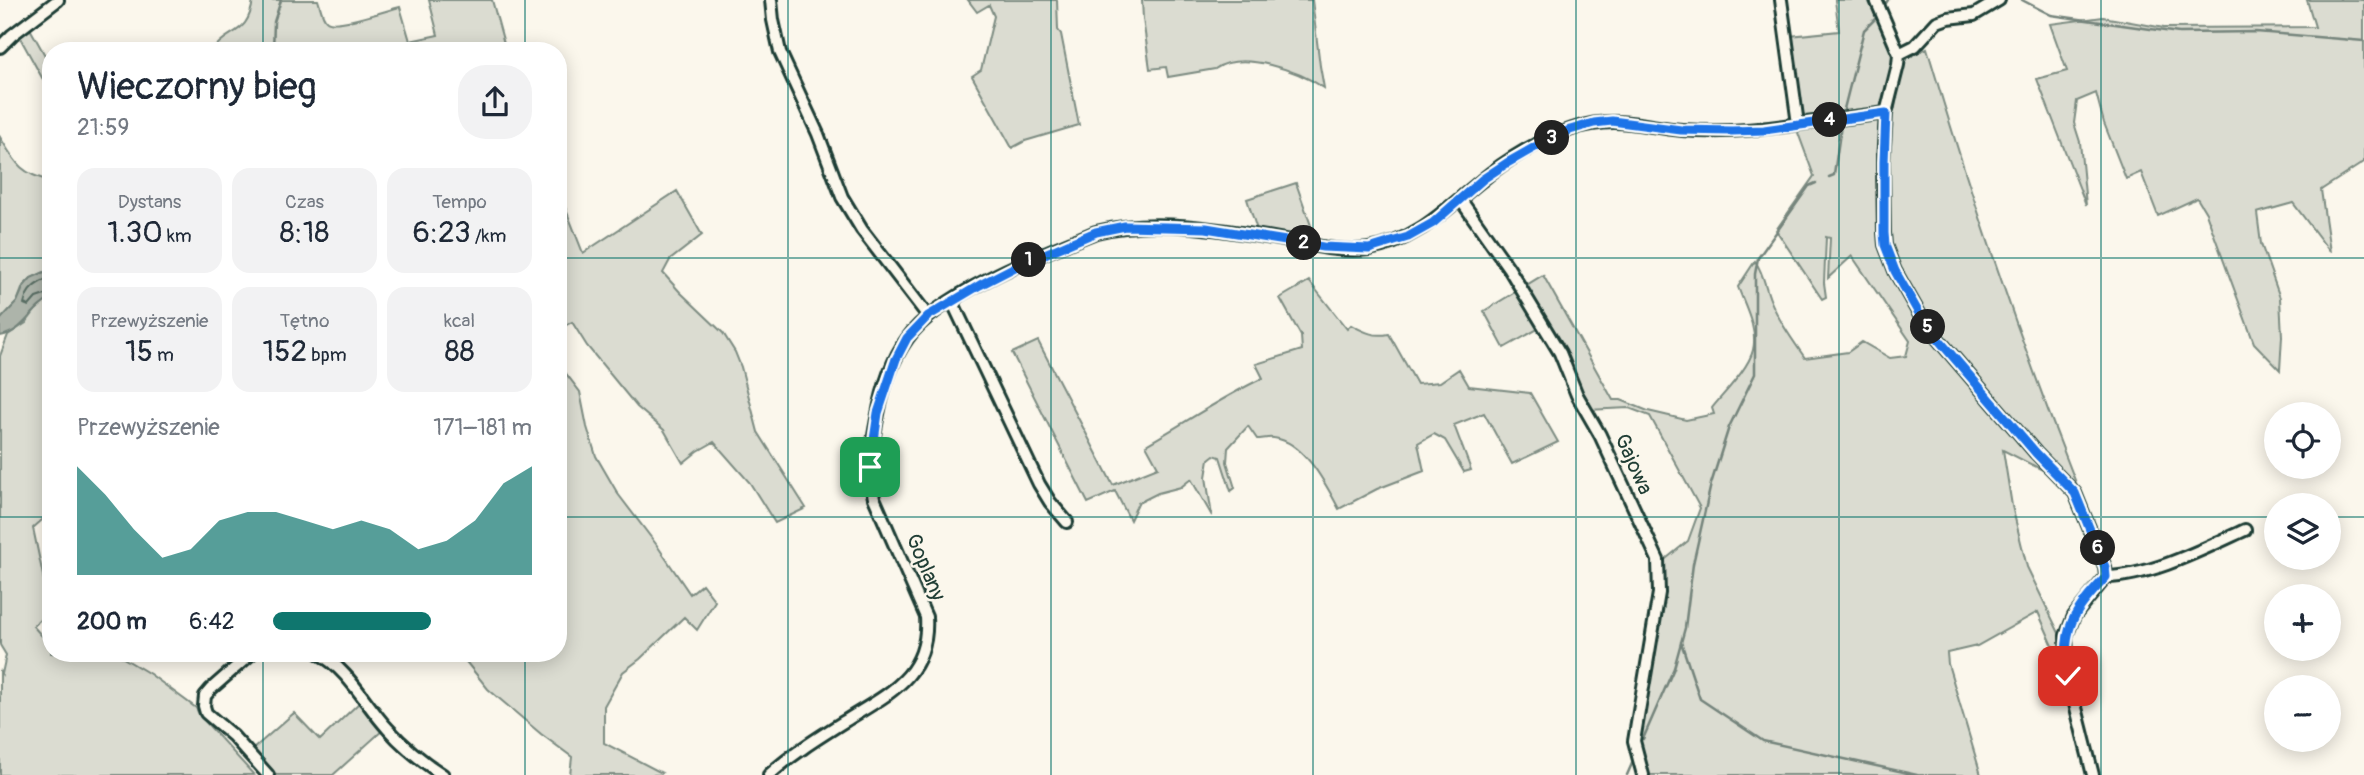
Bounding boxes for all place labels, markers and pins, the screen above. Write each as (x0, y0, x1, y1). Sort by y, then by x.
pin: 4 (1812, 102, 1848, 138)
pin: 3 (1534, 120, 1570, 156)
pin: 2 (1286, 226, 1322, 260)
pin: 1 (1012, 243, 1046, 278)
pin: 5 (1910, 310, 1946, 344)
pin (840, 437, 900, 497)
pin: 6 (2080, 530, 2116, 566)
pin (2038, 646, 2098, 706)

